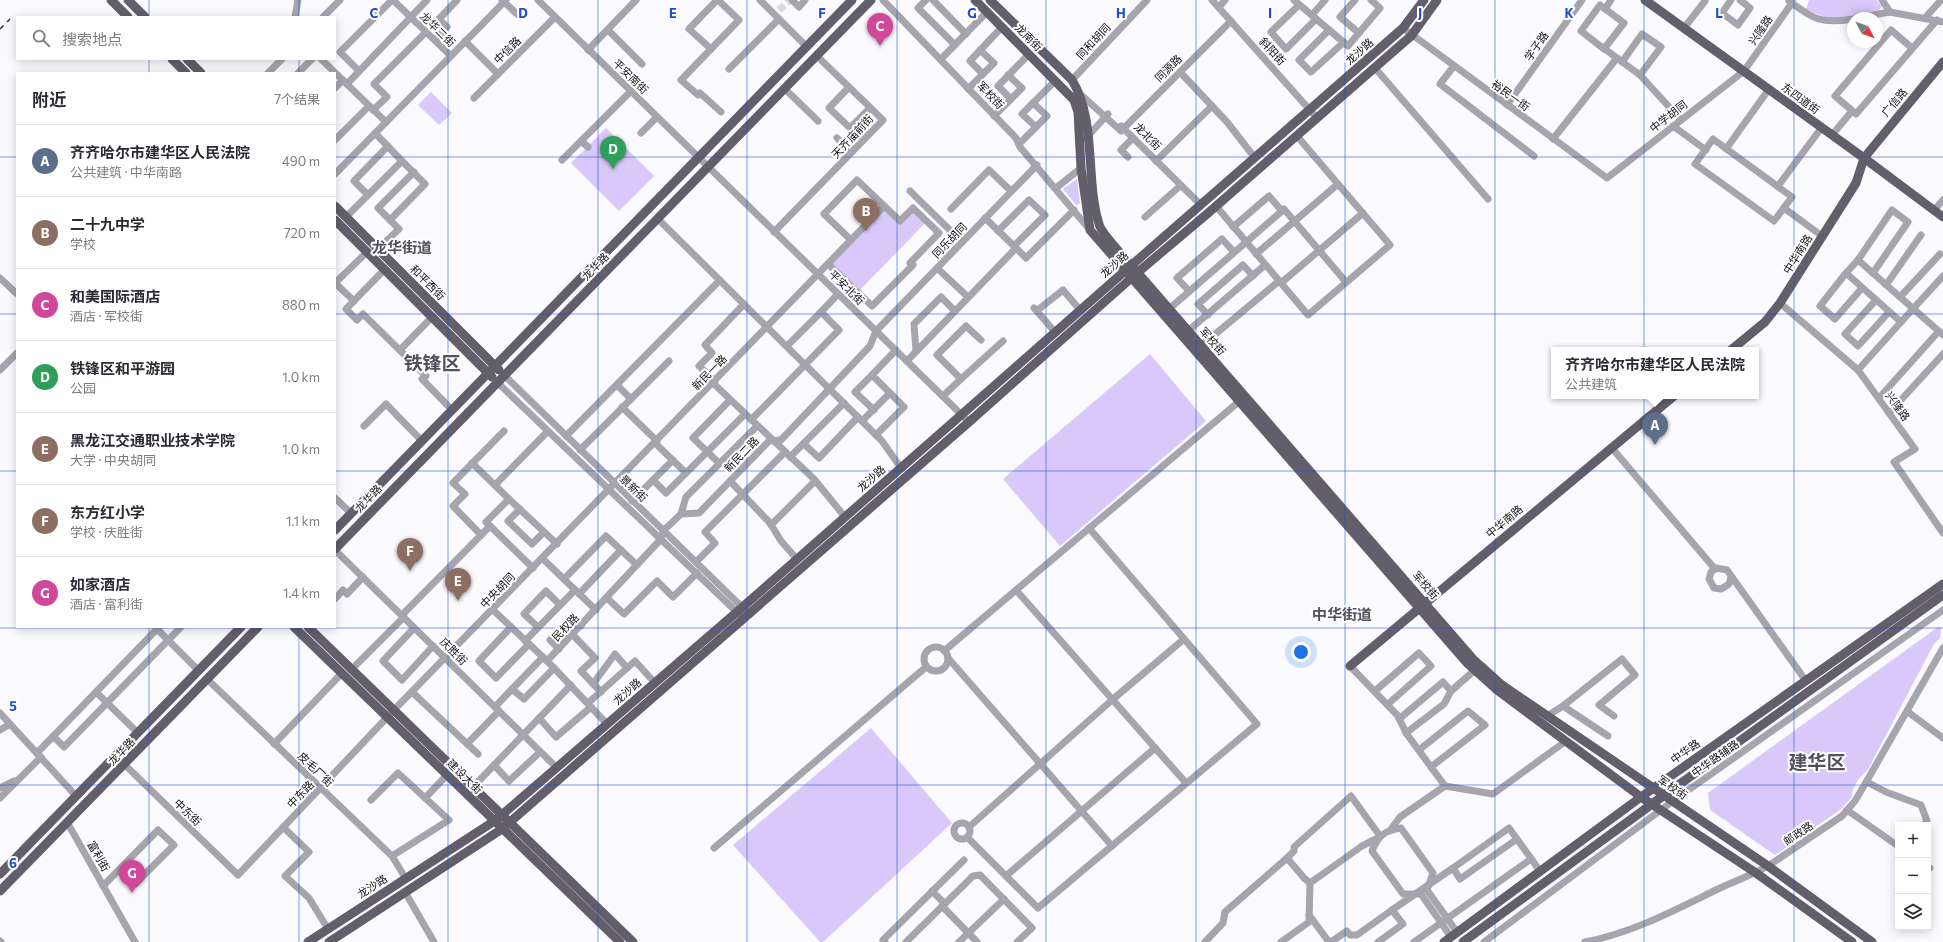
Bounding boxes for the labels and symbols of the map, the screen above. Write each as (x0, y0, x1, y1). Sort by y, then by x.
text: C (370, 5, 379, 21)
text: D (518, 5, 528, 21)
text: E (669, 5, 677, 21)
text: F (818, 5, 826, 21)
text: G (967, 5, 977, 21)
text: H (1116, 5, 1126, 21)
text: I (1268, 5, 1272, 21)
text: J (1418, 5, 1422, 21)
text: K (1564, 5, 1574, 21)
text: L (1715, 5, 1723, 21)
street label: 龙华二街 (418, 9, 458, 49)
north arrow (1847, 12, 1883, 48)
pin: C (867, 13, 893, 46)
street label: 兴隆路 (1745, 13, 1775, 47)
street label: 同和胡同 (1073, 20, 1113, 62)
street label: 龙南街 (1013, 21, 1045, 53)
street label: 学子路 (1521, 29, 1551, 63)
street label: 中信路 (491, 34, 523, 66)
street label: 斜阳街 (1257, 34, 1289, 68)
street label: 龙沙路 (1342, 35, 1376, 67)
street label: 同源路 (1152, 52, 1184, 84)
street label: 平安南街 (611, 56, 651, 96)
street label: 裕民一街 (1489, 77, 1533, 113)
street label: 军校街 (975, 79, 1007, 111)
street label: 东四道街 (1779, 80, 1823, 116)
street label: 广信路 (1878, 85, 1910, 119)
street label: 中学胡同 (1647, 97, 1689, 135)
street label: 天齐庙前街 (828, 111, 876, 161)
street label: 龙北街 (1132, 120, 1164, 152)
pin: D (600, 136, 626, 169)
pin: B (853, 198, 879, 231)
street label: 同乐胡同 (929, 220, 969, 260)
street label: 中华南路 (1780, 232, 1814, 276)
district label: 龙华街道 (372, 238, 432, 256)
street label: 龙沙路 (1097, 248, 1131, 280)
street label: 龙华路 (579, 250, 611, 282)
street label: 和平西街 (408, 262, 448, 302)
street label: 平安北街 (827, 267, 867, 307)
street label: 军校街 (1197, 324, 1229, 358)
district label: 铁锋区 (403, 351, 461, 374)
street label: 新民一路 (689, 352, 729, 392)
street label: 兴隆路 (1883, 389, 1913, 423)
pin: A (1642, 412, 1668, 445)
street label: 新民二路 (721, 434, 761, 474)
street label: 龙沙路 (854, 462, 888, 494)
street label: 景新街 (618, 472, 650, 504)
street label: 龙华路 (352, 482, 384, 514)
street label: 中华南路 (1483, 502, 1525, 540)
pin: F (397, 538, 423, 571)
pin: E (445, 568, 471, 601)
street label: 军校街 (1410, 568, 1442, 602)
street label: 中央胡同 (477, 570, 517, 610)
district label: 中华街道 (1312, 605, 1372, 623)
street label: 民权路 (549, 611, 581, 643)
street label: 庆胜街 (438, 635, 470, 667)
your location (1291, 642, 1311, 662)
street label: 龙沙路 (610, 675, 644, 707)
text: 5 (9, 698, 17, 714)
street label: 龙华路 (105, 735, 137, 767)
street label: 中华路 (1668, 736, 1702, 766)
street label: 中华路辅路 (1689, 737, 1741, 779)
street label: 皮毛厂街 (296, 749, 336, 789)
district label: 建华区 (1788, 750, 1846, 773)
street label: 建设大街 (445, 756, 485, 796)
street label: 军校街 (1656, 772, 1690, 802)
street label: 中东路 (284, 778, 316, 810)
street label: 中东街 (172, 796, 204, 828)
street label: 邮政路 (1781, 818, 1815, 848)
street label: 富利街 (85, 838, 113, 874)
text: 6 (9, 855, 17, 871)
pin: G (119, 860, 145, 893)
street label: 龙沙路 (355, 872, 389, 900)

